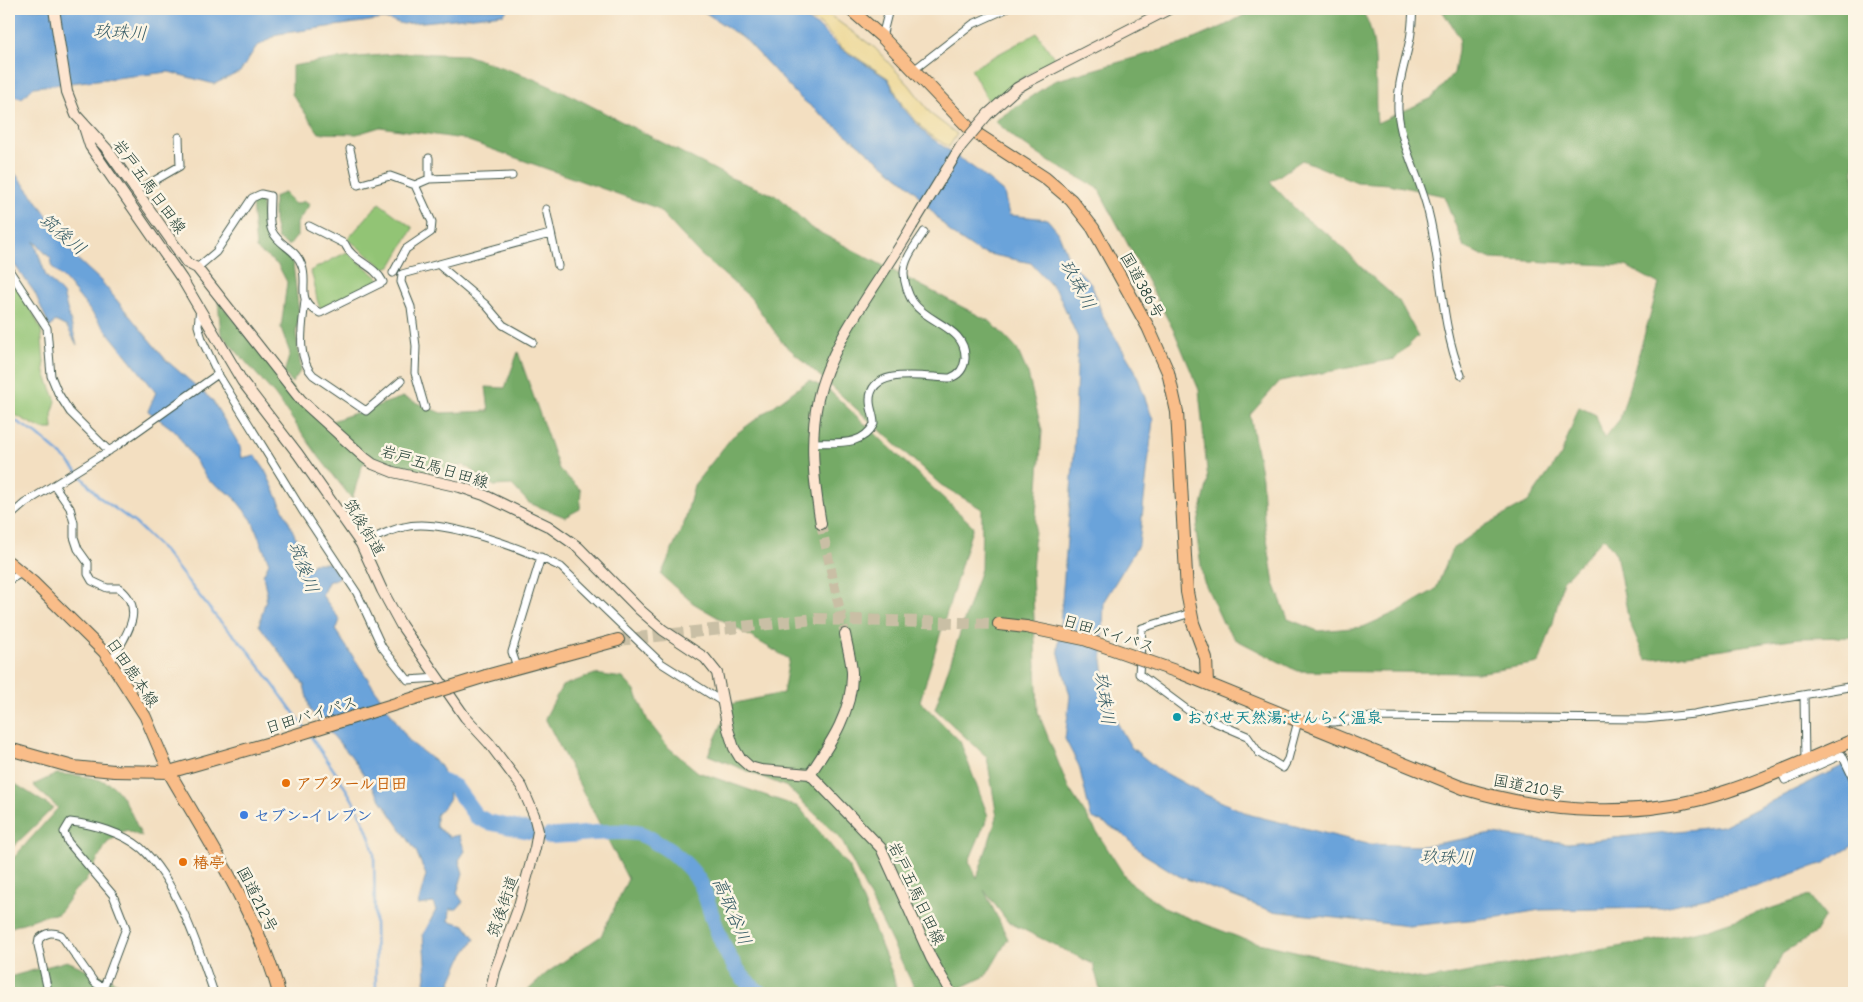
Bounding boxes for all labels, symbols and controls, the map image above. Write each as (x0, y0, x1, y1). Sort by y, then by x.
water label: 玖珠川 (92, 21, 147, 44)
street label: 岩戸五馬日田線 (109, 136, 189, 237)
water label: 筑後川 (35, 209, 90, 260)
street label: 国道386号 (1117, 249, 1168, 322)
water label: 玖珠川 (1056, 255, 1100, 313)
street label: 岩戸五馬日田線 (379, 442, 491, 492)
street label: 筑後街道 (340, 495, 388, 560)
water label: 筑後川 (284, 538, 323, 596)
street label: 日田バイパス (1060, 611, 1157, 657)
street label: 日田鹿本線 (102, 634, 162, 711)
water label: 玖珠川 (1090, 670, 1119, 726)
street label: 日田バイパス (263, 692, 360, 738)
place label: おがせ天然湯;せんらく温泉 (1187, 709, 1383, 727)
marker: おがせ天然湯;せんらく温泉 (1171, 711, 1183, 723)
street label: 国道210号 (1492, 771, 1566, 803)
place label: アブタール日田 (296, 775, 407, 793)
marker: アブタール日田 (280, 777, 292, 789)
place label: セブン-イレブン (254, 807, 373, 825)
marker: セブン-イレブン (238, 809, 250, 821)
street label: 岩戸五馬日田線 (884, 839, 948, 948)
water label: 玖珠川 (1420, 846, 1474, 869)
place label: 椿亭 (193, 854, 225, 872)
marker: 椿亭 (177, 856, 189, 868)
street label: 国道212号 (233, 864, 281, 935)
street label: 筑後街道 (484, 873, 522, 940)
water label: 高取谷川 (708, 874, 755, 948)

